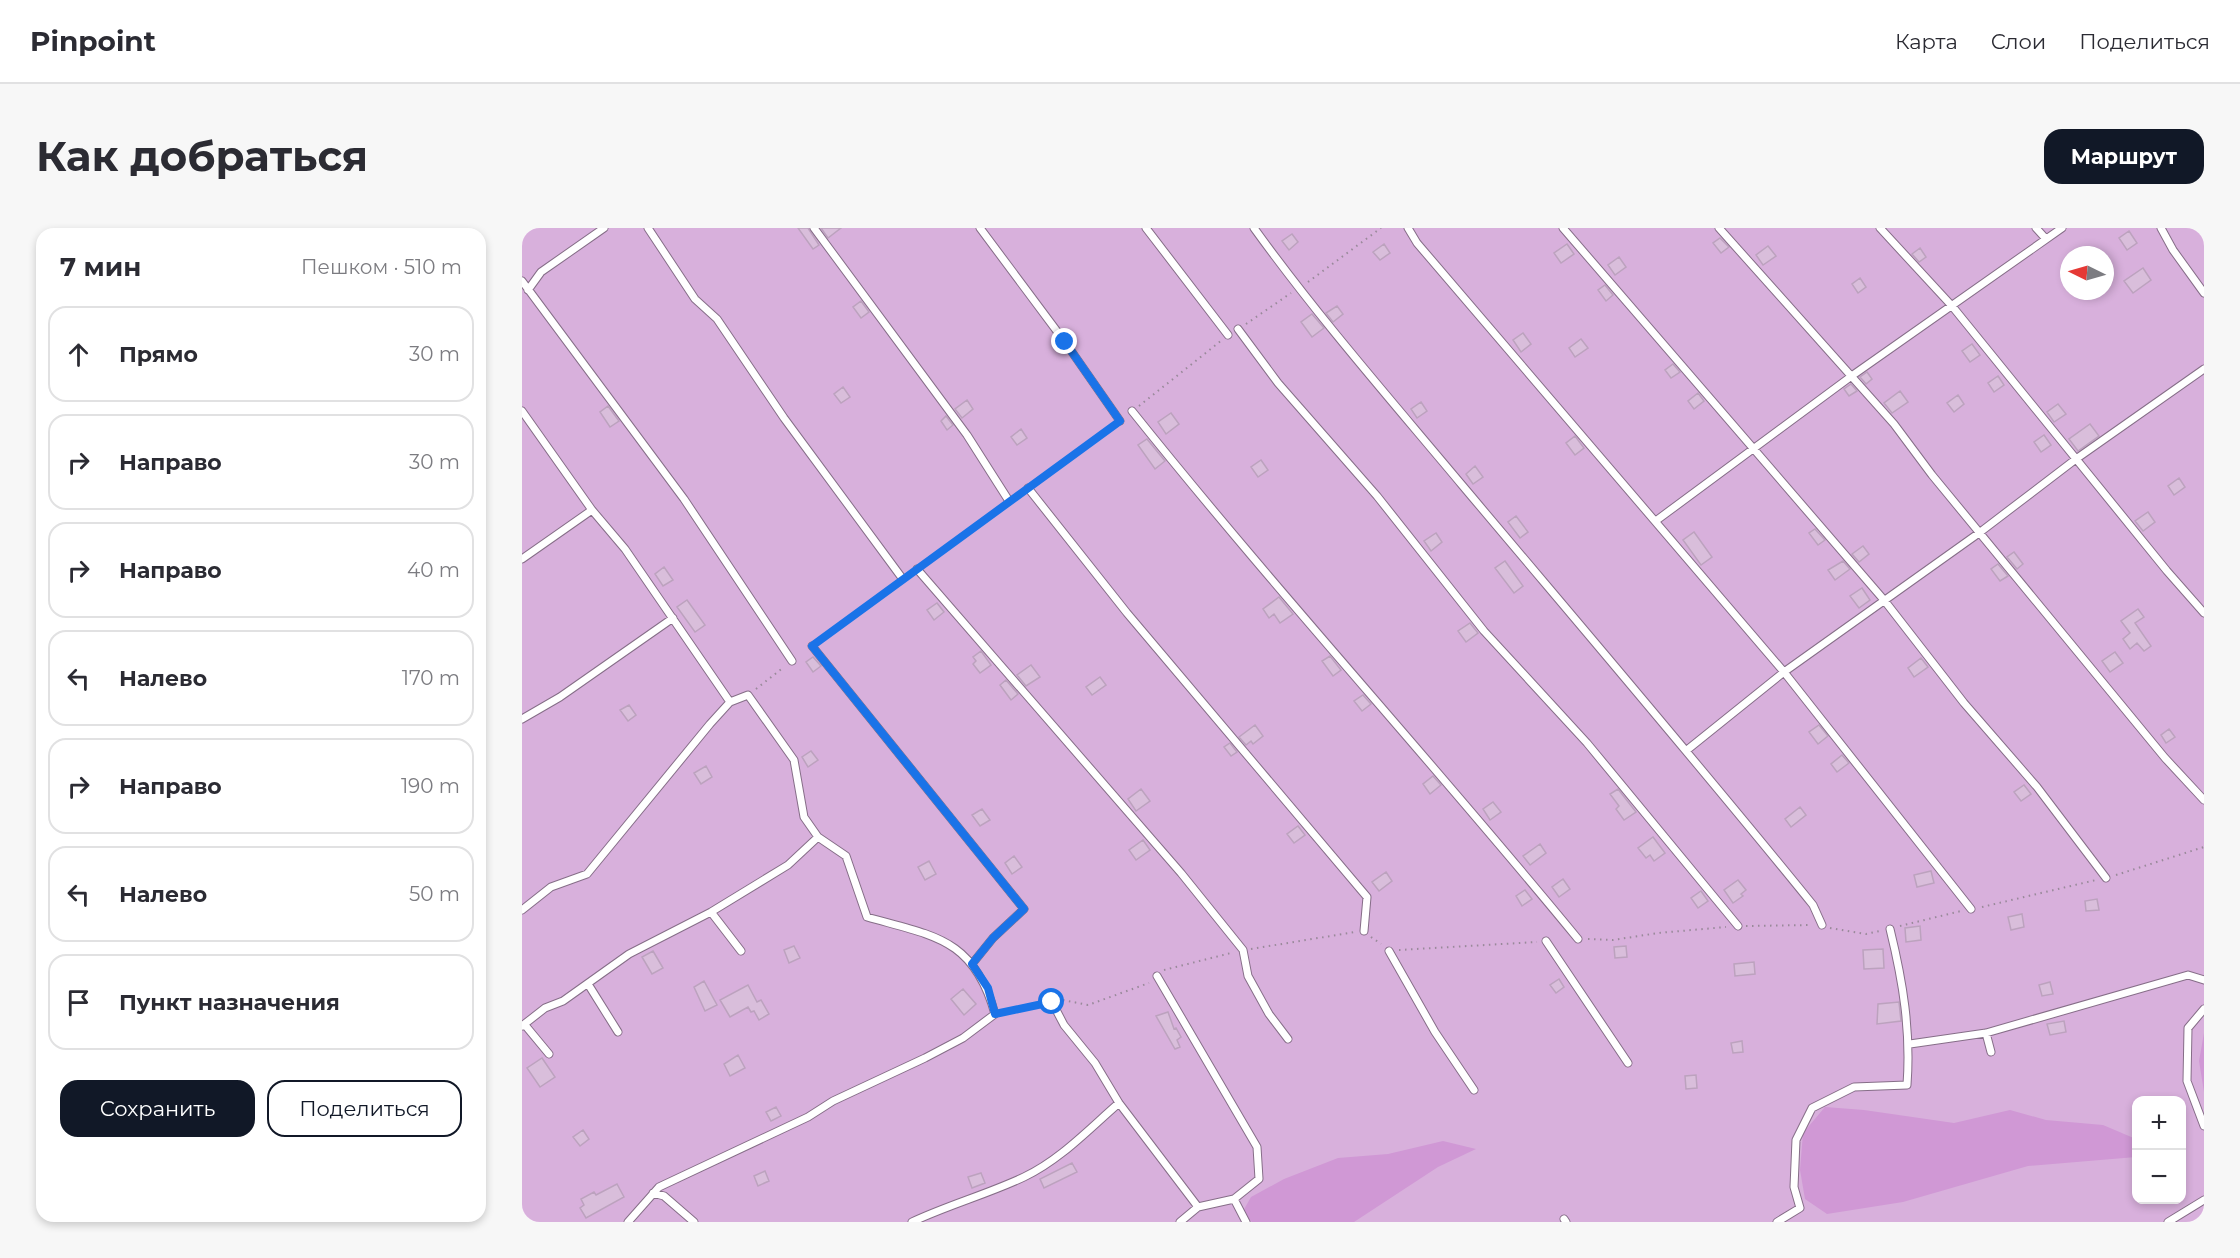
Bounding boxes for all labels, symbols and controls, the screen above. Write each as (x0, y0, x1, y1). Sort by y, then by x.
text: Pinpoint (30, 24, 156, 58)
text: Карта (1895, 29, 1958, 54)
text: Слои (1991, 29, 2046, 54)
text: Поделиться (2079, 29, 2210, 54)
button: Маршрут (2044, 129, 2204, 184)
text: Как добраться (36, 130, 368, 182)
north arrow (2060, 246, 2114, 300)
text: 7 мин (60, 251, 141, 283)
text: Пешком · 510 m (301, 255, 462, 279)
route end (1051, 328, 1077, 354)
icon: ahead (62, 338, 95, 371)
text: Прямо (119, 341, 198, 368)
text: 30 m (409, 342, 460, 366)
icon: right (62, 446, 95, 479)
text: Направо (119, 449, 222, 476)
text: 30 m (409, 450, 460, 474)
icon: right (62, 554, 95, 587)
text: Направо (119, 557, 222, 584)
text: 40 m (407, 558, 460, 582)
icon: left (62, 662, 95, 695)
text: Налево (119, 665, 207, 692)
text: 170 m (402, 666, 460, 690)
icon: right (62, 770, 95, 803)
text: Направо (119, 773, 222, 800)
text: 190 m (401, 774, 460, 798)
icon: left (62, 878, 95, 911)
text: Налево (119, 881, 207, 908)
text: 50 m (409, 882, 460, 906)
icon: arrive (62, 986, 95, 1019)
route start (1038, 988, 1064, 1014)
text: Пункт назначения (119, 989, 340, 1016)
button: Сохранить (60, 1080, 255, 1137)
button: Поделиться (267, 1080, 462, 1137)
map controls (2132, 1096, 2186, 1204)
button: + (2132, 1096, 2186, 1150)
button: − (2132, 1150, 2186, 1204)

